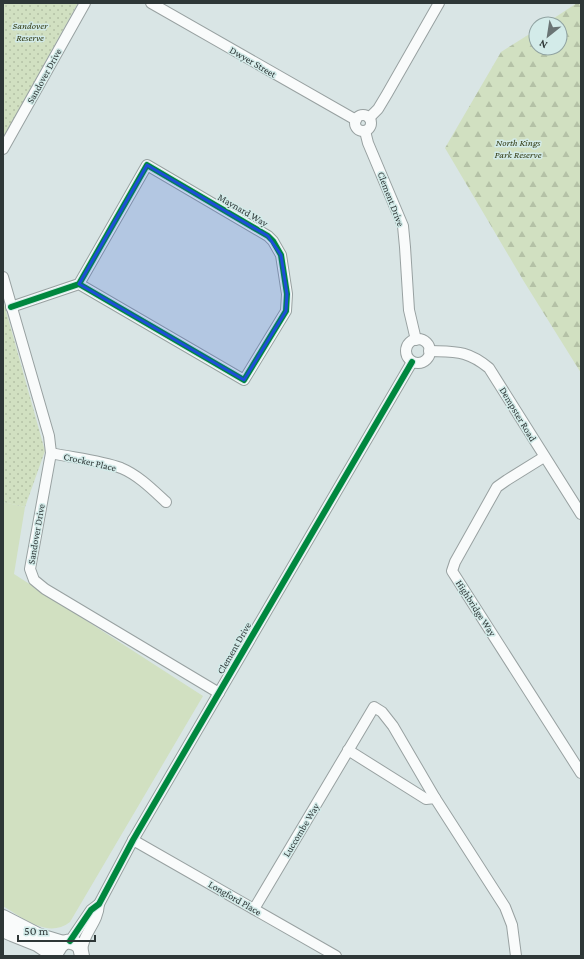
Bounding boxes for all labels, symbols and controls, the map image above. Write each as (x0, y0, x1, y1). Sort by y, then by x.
north arrow (528, 16, 568, 56)
park label: Sandover Reserve (13, 20, 48, 43)
text: N (536, 37, 549, 52)
street label: Dwyer Street (228, 44, 279, 80)
street label: Sandover Drive (24, 46, 64, 105)
park label: North Kings Park Reserve (495, 137, 542, 160)
street label: Clement Drive (376, 170, 407, 228)
street label: Maynard Way (216, 191, 270, 229)
street label: Dempster Road (497, 385, 539, 444)
street label: Crocker Place (63, 451, 118, 474)
street label: Sandover Drive (25, 502, 47, 565)
street label: Highbridge Way (454, 578, 499, 639)
street label: Clement Drive (215, 620, 253, 676)
street label: Luccombe Way (281, 801, 322, 859)
street label: Longford Place (207, 878, 264, 918)
scale bar (18, 917, 95, 943)
text: 50 m (24, 924, 49, 938)

